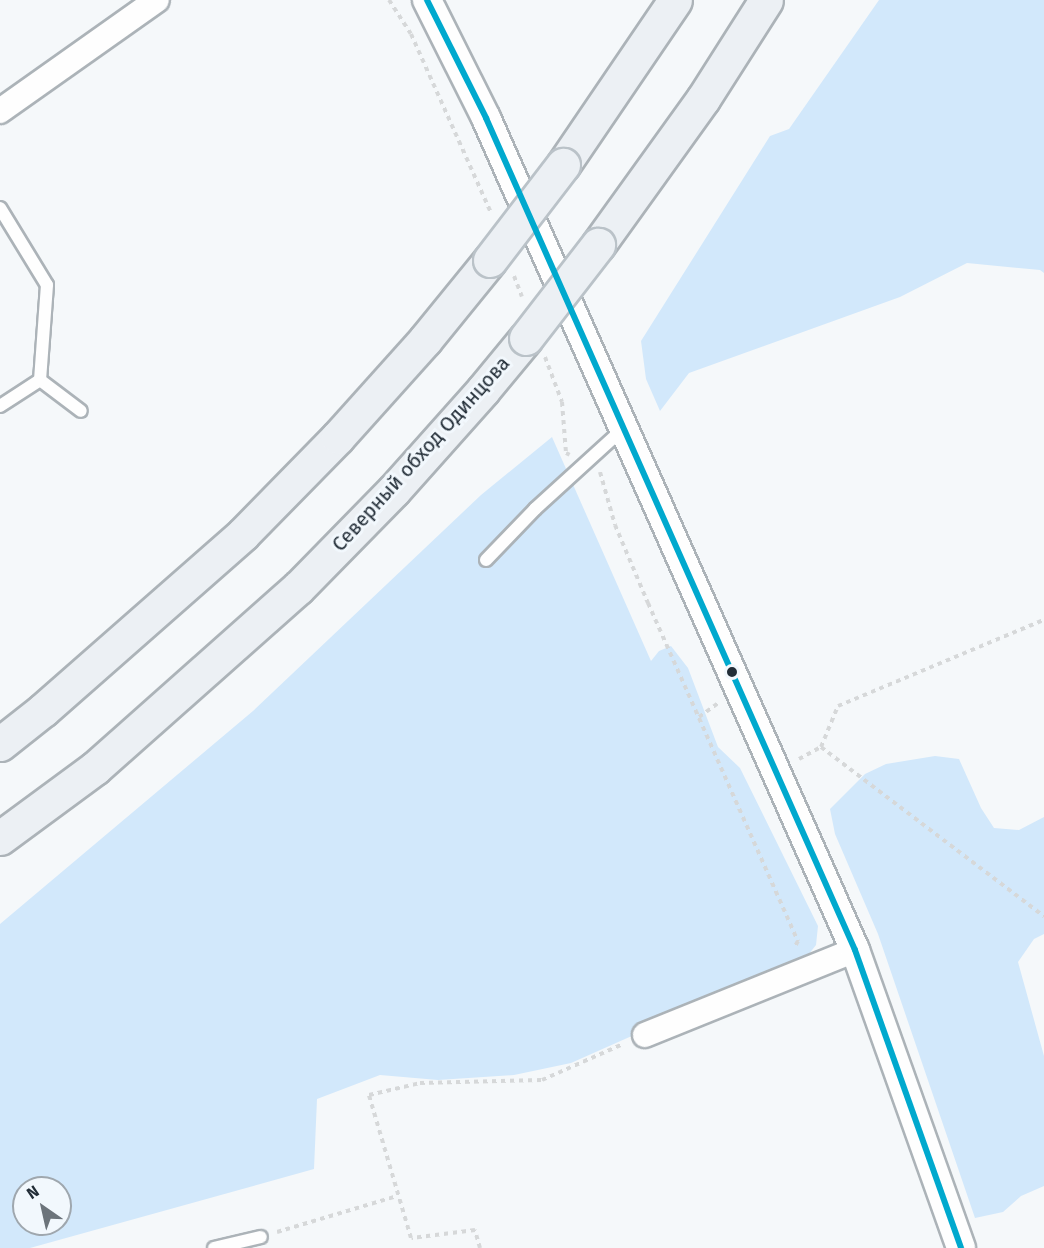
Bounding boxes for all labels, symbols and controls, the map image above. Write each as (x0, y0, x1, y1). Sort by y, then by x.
street label: Северный обход Одинцова (327, 352, 515, 556)
unlabelled marker (726, 666, 738, 678)
north arrow (12, 1176, 72, 1236)
text: N (23, 1181, 42, 1203)

